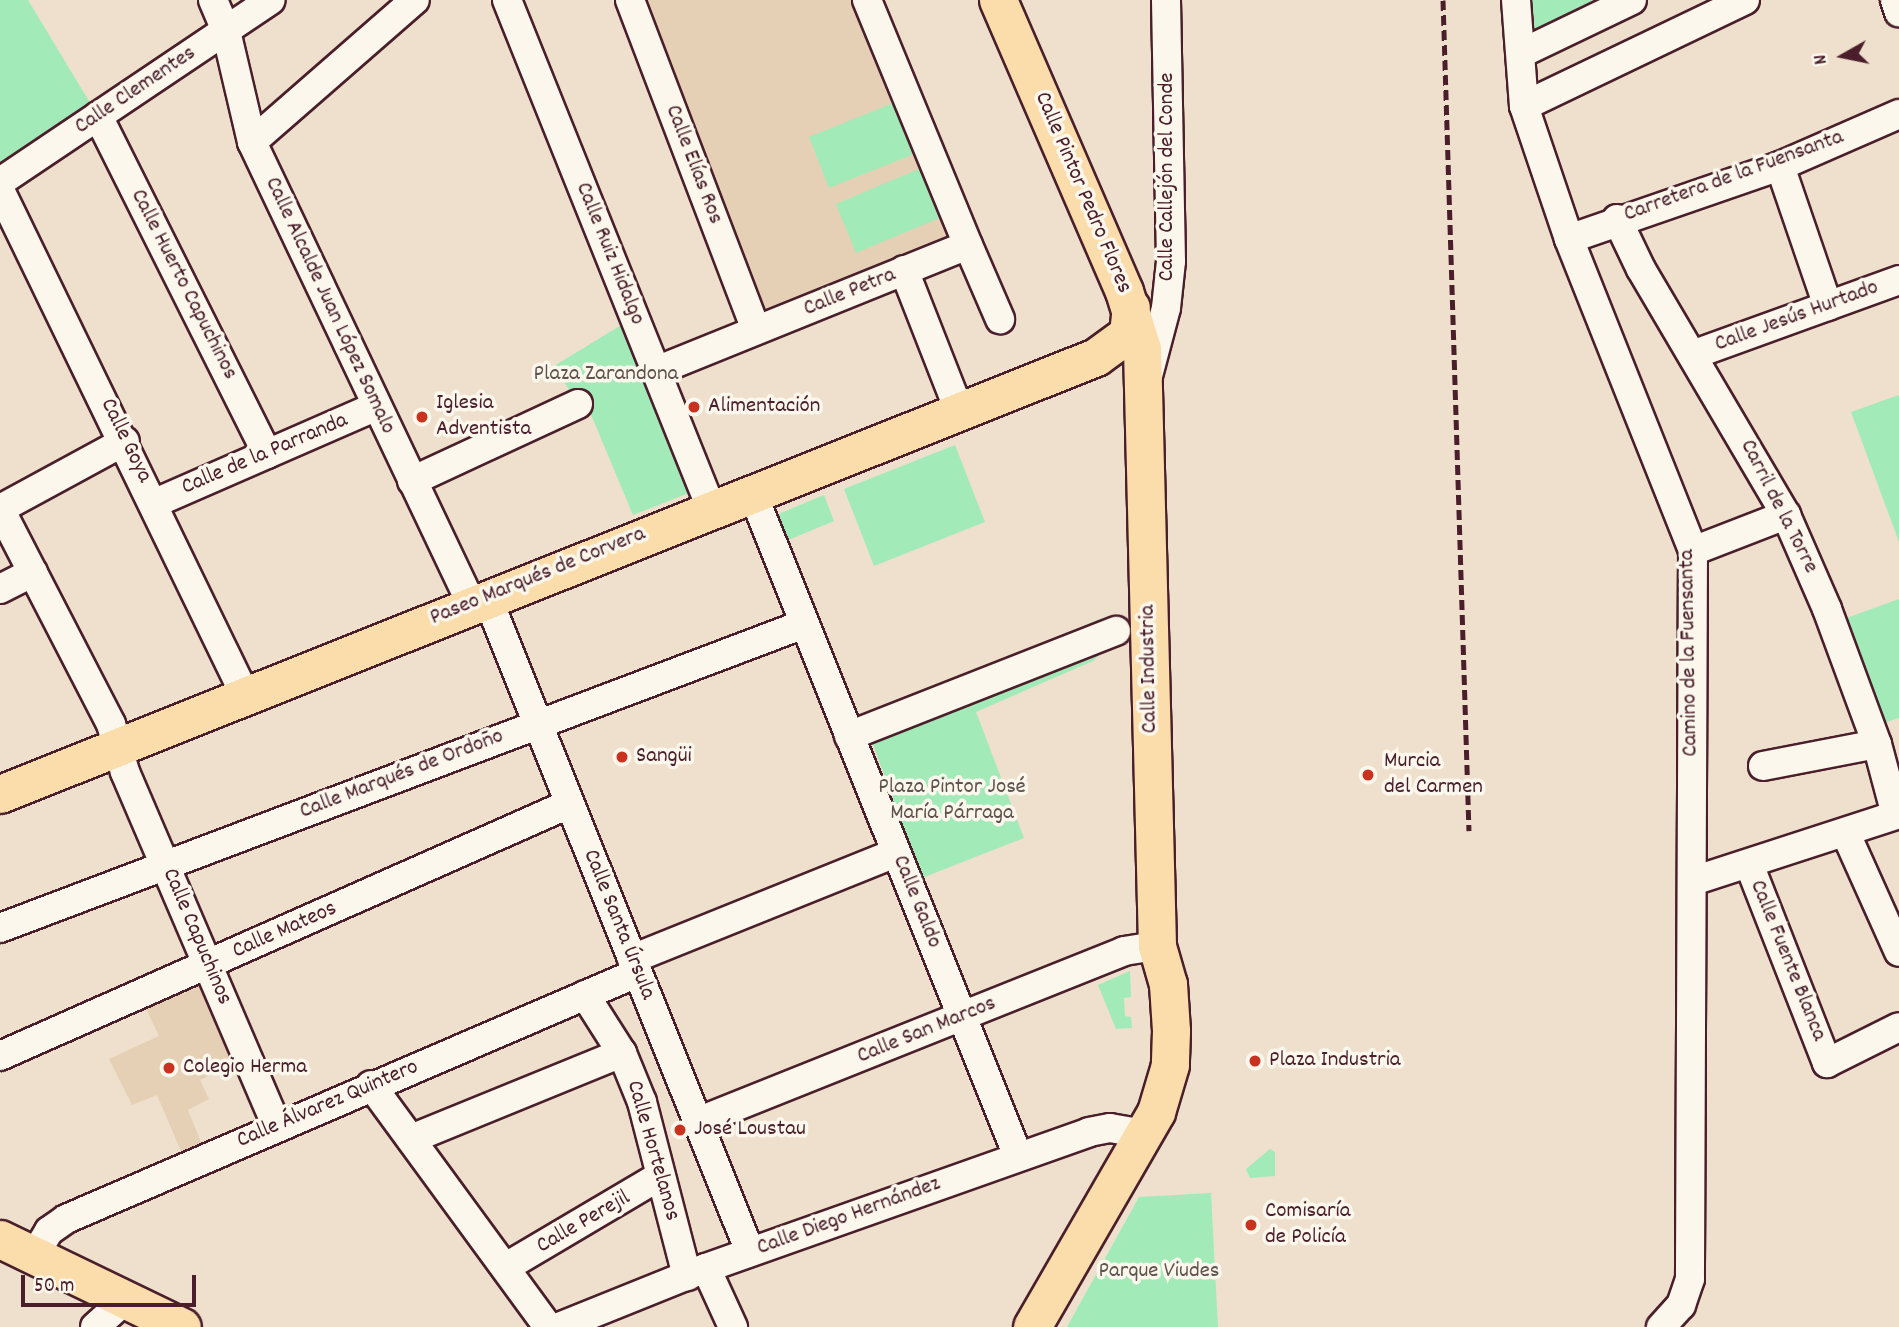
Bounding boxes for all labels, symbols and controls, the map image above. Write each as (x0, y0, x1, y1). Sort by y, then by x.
north arrow (1808, 21, 1878, 91)
street label: Calle Clementes (70, 40, 202, 142)
text: N (1808, 53, 1836, 66)
street label: Calle Callejón del Conde (1154, 73, 1182, 281)
street label: Calle Pintor Pedro Flores (1027, 88, 1137, 298)
street label: Calle Elías Ros (658, 101, 728, 229)
street label: Carretera de la Fuensanta (1621, 124, 1847, 230)
street label: Calle Alcalde Juan López Somalo (257, 173, 401, 439)
street label: Calle Ruiz Hidalgo (568, 179, 650, 329)
street label: Calle Huerto Capuchinos (123, 185, 243, 385)
street label: Calle Petra (800, 262, 900, 324)
street label: Calle Jesús Hurtado (1711, 275, 1883, 359)
park label: Plaza Zarandona (534, 361, 678, 389)
place label: Iglesia Adventista (436, 390, 531, 444)
place label: Alimentación (708, 393, 820, 421)
street label: Calle Goya (93, 394, 157, 488)
marker: Alimentación (686, 399, 702, 415)
street label: Calle de la Parranda (178, 408, 352, 502)
marker: Iglesia Adventista (414, 409, 430, 425)
street label: Carril de la Torre (1732, 436, 1824, 578)
street label: Paseo Marqués de Corvera (426, 521, 650, 633)
street label: Camino de la Fuensanta (1674, 549, 1706, 757)
street label: Calle Industria (1135, 604, 1165, 734)
street label: Calle Marqués de Ordoño (296, 723, 508, 827)
place label: Sangüi (636, 743, 692, 771)
place label: Murcia del Carmen (1384, 748, 1483, 802)
marker: Sangüi (614, 749, 630, 765)
marker: Murcia del Carmen (1358, 765, 1378, 785)
park label: Plaza Pintor José María Párraga (878, 774, 1026, 828)
street label: Calle Santa Úrsula (575, 846, 661, 1004)
street label: Calle Galdo (885, 852, 947, 952)
street label: Calle Capuchinos (155, 865, 237, 1009)
street label: Calle Fuente Blanca (1742, 877, 1832, 1045)
street label: Calle Mateos (229, 896, 341, 966)
street label: Calle San Marcos (854, 991, 1000, 1071)
place label: Plaza Industria (1269, 1047, 1401, 1075)
marker: Plaza Industria (1247, 1053, 1263, 1069)
place label: Colegio Herma (183, 1054, 307, 1082)
street label: Calle Álvarez Quintero (233, 1054, 423, 1156)
marker: Colegio Herma (161, 1060, 177, 1076)
street label: Calle Hortelanos (619, 1078, 685, 1224)
place label: José Loustau (694, 1116, 806, 1144)
marker: José Loustau (672, 1122, 688, 1138)
street label: Calle Diego Hernández (754, 1171, 944, 1263)
street label: Calle Perejil (532, 1185, 636, 1261)
place label: Comisaría de Policía (1265, 1198, 1351, 1252)
marker: Comisaría de Policía (1243, 1217, 1259, 1233)
park label: Parque Viudes (1098, 1258, 1220, 1286)
scale bar (24, 1260, 200, 1304)
text: 50 m (34, 1272, 74, 1302)

